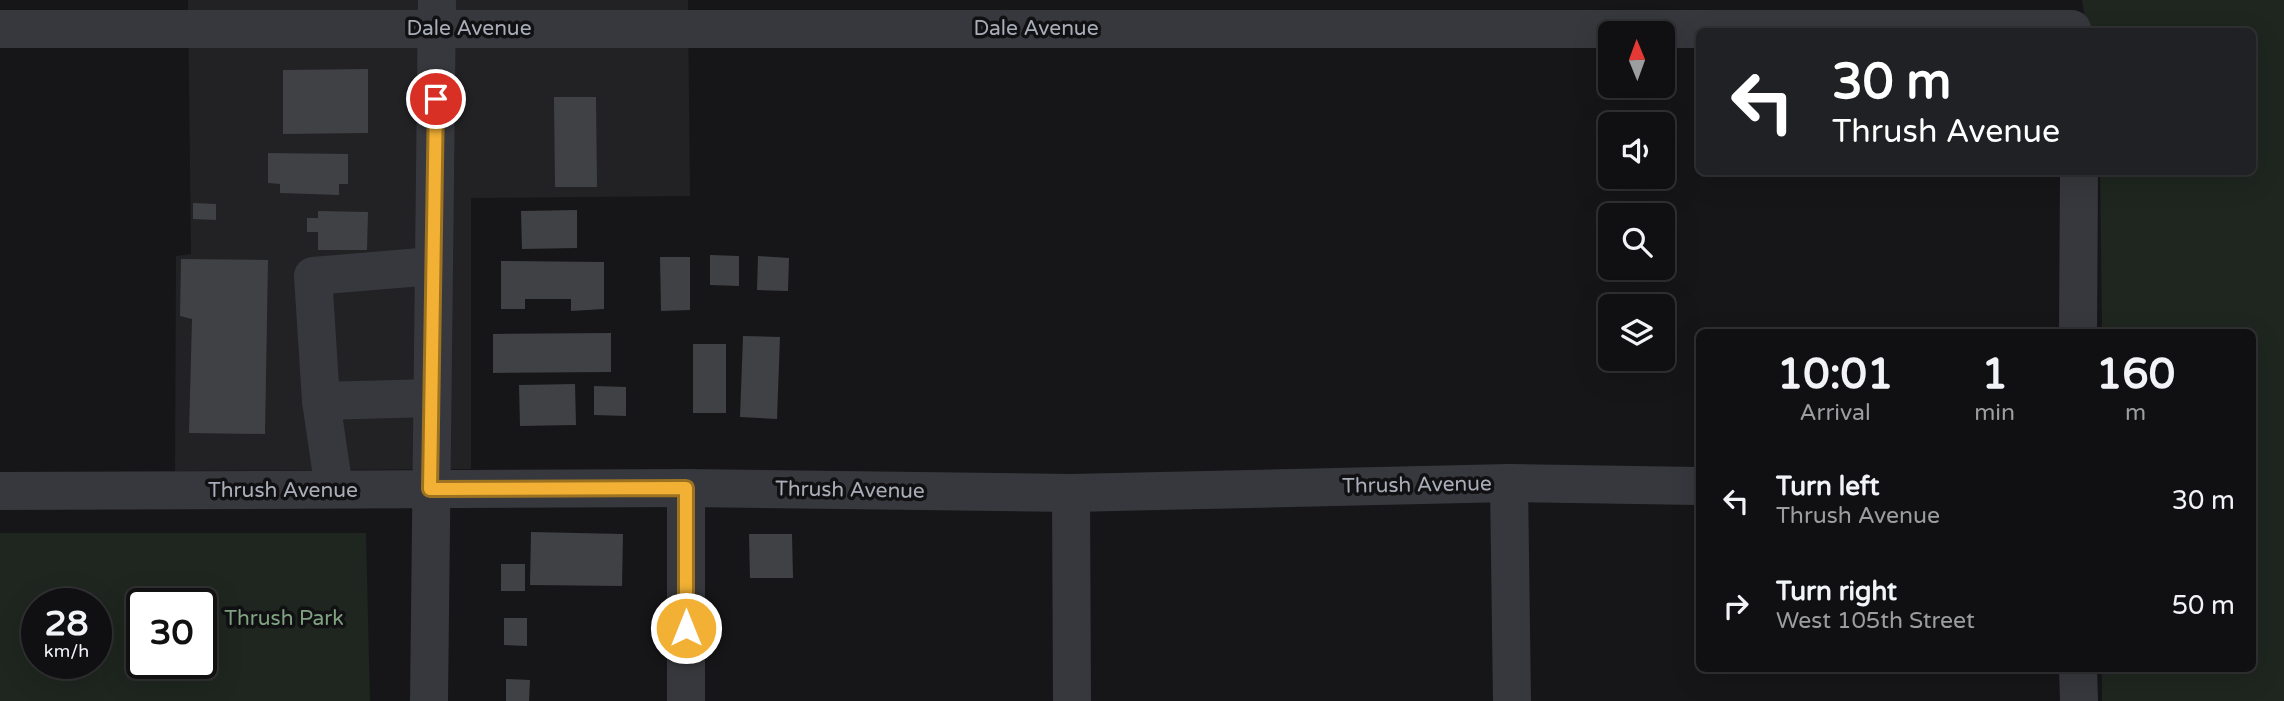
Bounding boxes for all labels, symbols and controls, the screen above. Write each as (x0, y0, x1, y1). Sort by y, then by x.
street label: Dale Avenue (406, 16, 532, 41)
street label: Dale Avenue (973, 16, 1099, 41)
north arrow (1598, 21, 1675, 98)
map controls (1598, 21, 1675, 371)
text: 30 m (1832, 53, 1951, 112)
icon: left (1717, 56, 1808, 147)
pin (406, 69, 466, 129)
icon: arrive (417, 80, 455, 118)
button: sound (1598, 112, 1675, 189)
text: Thrush Avenue (1832, 113, 2060, 151)
button: search (1598, 203, 1675, 280)
button: layers (1598, 294, 1675, 371)
text: 10:01 (1777, 349, 1893, 400)
text: 1 (1981, 349, 2008, 400)
text: 160 (2096, 349, 2175, 400)
text: Arrival (1800, 399, 1871, 427)
text: min (1974, 399, 2015, 427)
text: m (2125, 399, 2146, 427)
street label: Thrush Avenue (1342, 471, 1492, 499)
text: Turn left (1776, 471, 1879, 502)
street label: Thrush Avenue (775, 476, 925, 504)
street label: Thrush Avenue (208, 478, 358, 503)
icon: left (1717, 482, 1755, 520)
text: 30 m (2172, 485, 2235, 516)
text: Thrush Avenue (1776, 502, 1940, 530)
text: Turn right (1776, 576, 1897, 607)
icon: right (1717, 587, 1755, 625)
speed limit sign: 30 (126, 588, 217, 679)
text: 50 m (2172, 590, 2235, 621)
position arrow (649, 591, 723, 665)
text: 28 (45, 603, 88, 645)
park label: Thrush Park (224, 606, 344, 631)
text: West 105th Street (1776, 607, 1975, 635)
text: km/h (44, 640, 89, 662)

